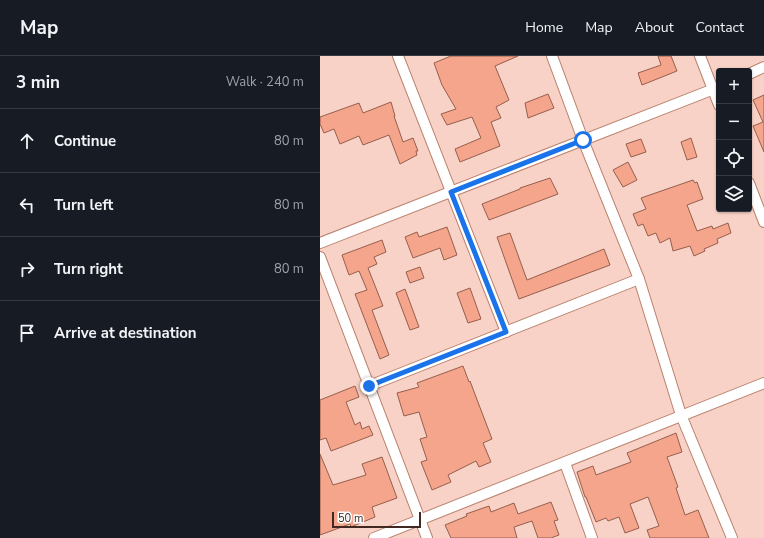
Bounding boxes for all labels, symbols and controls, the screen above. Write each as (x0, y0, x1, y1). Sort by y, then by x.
text: Map (20, 15, 58, 41)
text: Home (525, 18, 563, 37)
text: Map (585, 18, 613, 37)
text: About (635, 18, 674, 37)
text: Contact (696, 18, 744, 37)
map controls (716, 68, 752, 212)
button: + (716, 68, 752, 104)
text: 3 min (16, 71, 60, 94)
text: Walk · 240 m (226, 73, 304, 91)
button: − (716, 104, 752, 140)
icon: ahead (16, 130, 38, 152)
text: Continue (54, 131, 116, 151)
route start (574, 131, 592, 149)
text: 80 m (274, 132, 304, 150)
button: locate (716, 140, 752, 176)
button: layers (716, 176, 752, 212)
icon: left (16, 194, 38, 216)
text: Turn left (54, 195, 113, 215)
text: 80 m (274, 196, 304, 214)
icon: right (16, 258, 38, 280)
text: Turn right (54, 259, 123, 279)
text: 80 m (274, 260, 304, 278)
icon: arrive (16, 322, 38, 344)
text: Arrive at destination (54, 323, 197, 343)
route end (360, 377, 378, 395)
scale bar (332, 510, 421, 529)
text: 50 m (338, 511, 363, 526)

